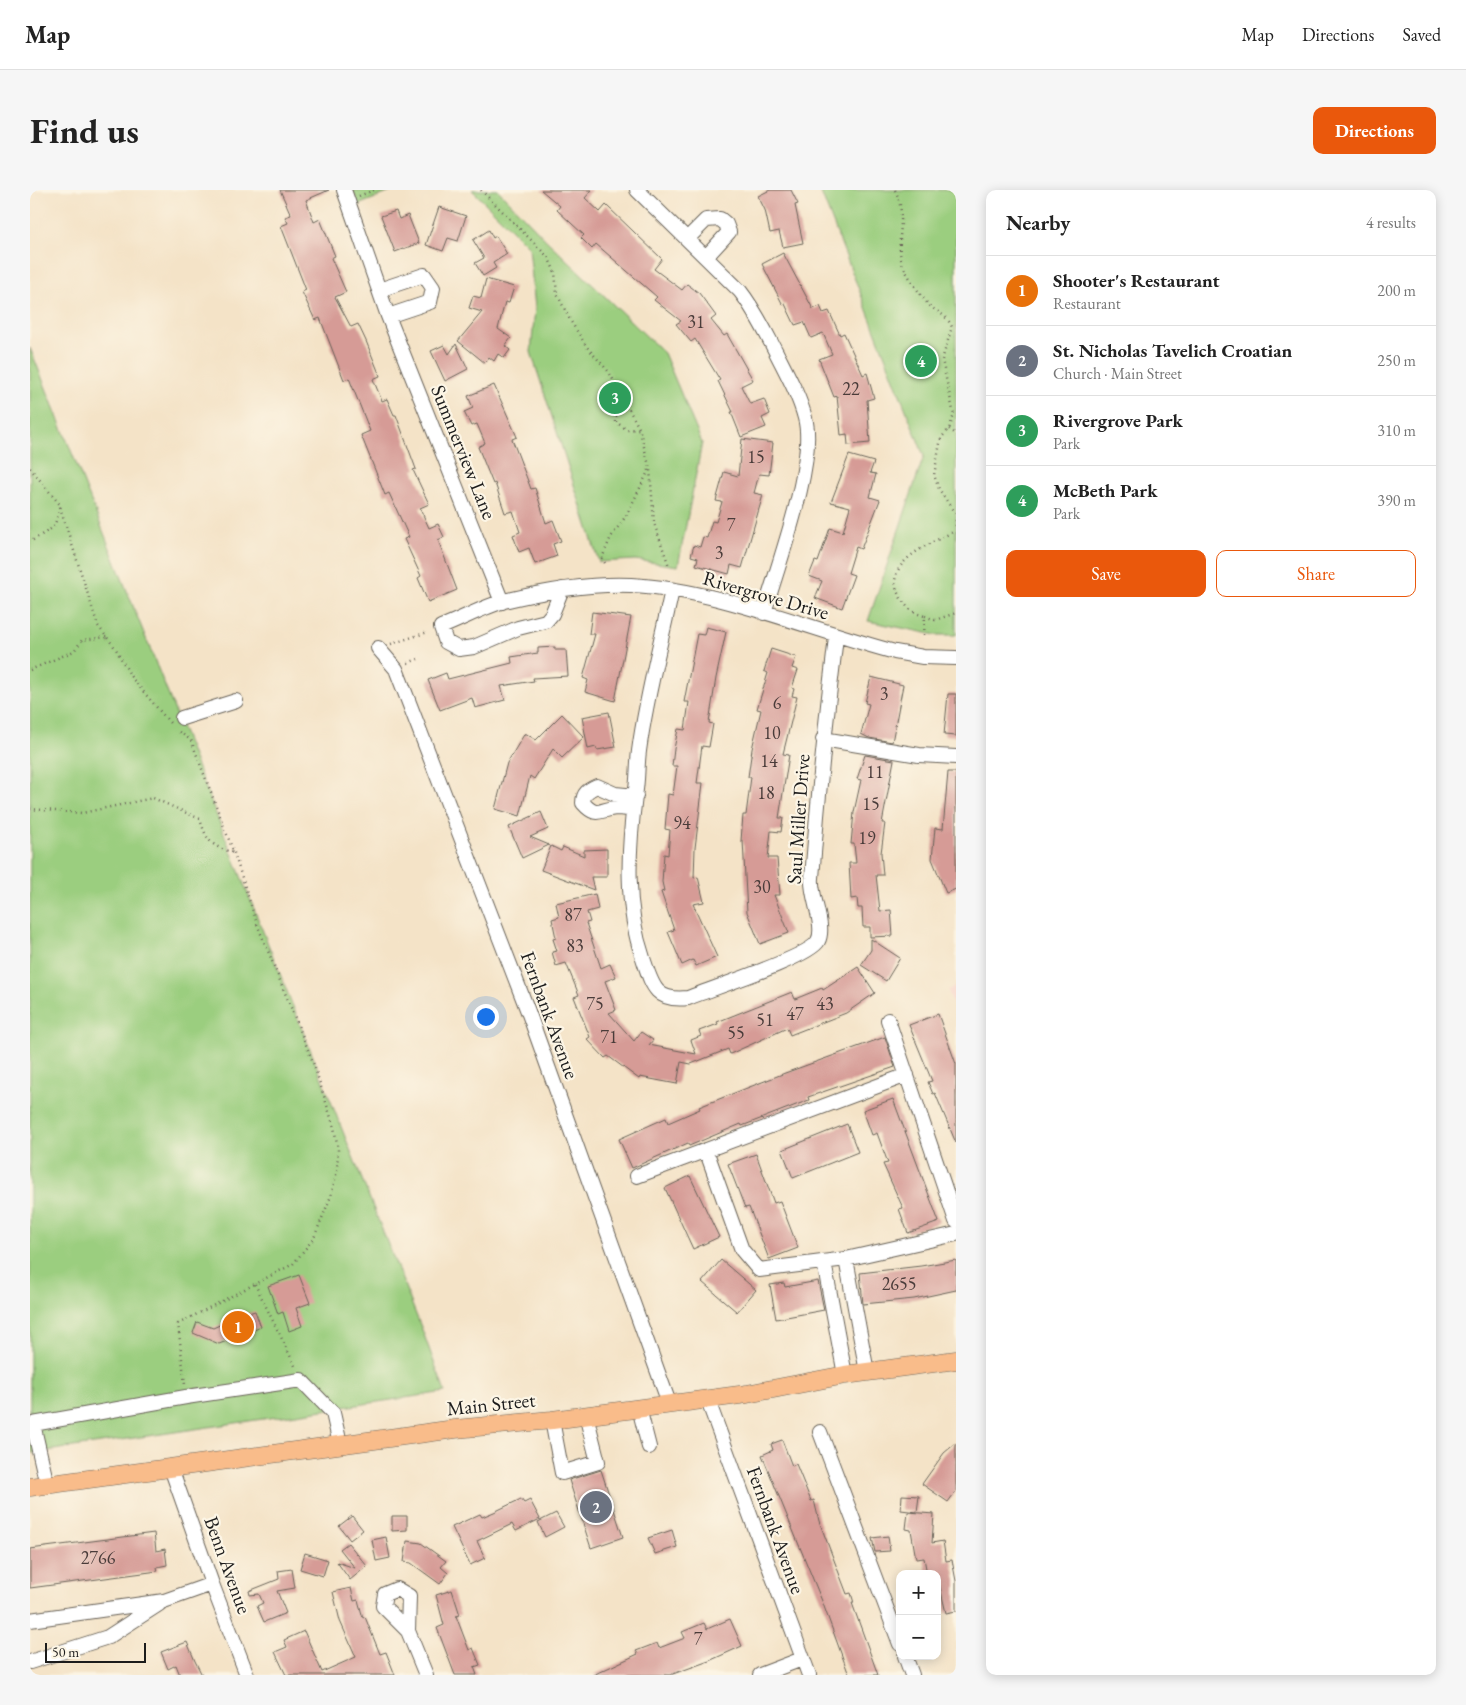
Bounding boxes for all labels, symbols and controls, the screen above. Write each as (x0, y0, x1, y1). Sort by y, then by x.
text: Map (25, 19, 70, 50)
text: Map (1242, 23, 1274, 46)
text: Directions (1302, 23, 1374, 46)
text: Saved (1402, 23, 1441, 46)
button: Directions (1313, 107, 1436, 154)
text: Find us (30, 108, 139, 153)
text: Nearby (1006, 209, 1070, 236)
text: 4 results (1366, 212, 1416, 233)
text: Shooter's Restaurant (1053, 268, 1220, 293)
text: 1 (1018, 280, 1026, 301)
text: 200 m (1377, 280, 1416, 301)
text: Restaurant (1053, 293, 1121, 314)
house number: 31 (687, 310, 705, 333)
text: St. Nicholas Tavelich Croatian (1053, 338, 1292, 363)
pin: 4 (905, 342, 937, 380)
text: 2 (1018, 350, 1026, 371)
text: 250 m (1377, 350, 1416, 371)
text: Church · Main Street (1053, 363, 1182, 384)
house number: 22 (842, 377, 860, 400)
pin: 3 (599, 379, 631, 417)
street label: Summerview Lane (425, 381, 503, 523)
text: Rivergrove Park (1053, 408, 1183, 433)
text: 3 (1018, 420, 1026, 441)
text: 310 m (1377, 420, 1416, 441)
text: Park (1053, 433, 1080, 454)
house number: 15 (747, 445, 765, 468)
text: McBeth Park (1053, 478, 1158, 503)
text: 4 (1018, 490, 1026, 511)
text: 390 m (1377, 490, 1416, 511)
text: Park (1053, 503, 1080, 524)
house number: 7 (727, 513, 736, 536)
house number: 3 (715, 541, 723, 564)
button: Save (1006, 550, 1206, 597)
button: Share (1216, 550, 1416, 597)
street label: Rivergrove Drive (700, 565, 832, 625)
house number: 3 (880, 682, 888, 705)
house number: 6 (773, 691, 782, 714)
house number: 10 (763, 721, 781, 744)
house number: 14 (760, 749, 778, 772)
street label: Saul Miller Drive (780, 753, 816, 885)
house number: 11 (866, 760, 884, 783)
house number: 18 (757, 781, 775, 804)
house number: 15 (862, 792, 880, 815)
house number: 94 (673, 811, 691, 834)
house number: 19 (858, 826, 876, 849)
house number: 30 (753, 875, 771, 898)
house number: 87 (564, 903, 582, 926)
house number: 83 (566, 934, 584, 957)
street label: Fernbank Avenue (515, 948, 585, 1083)
house number: 75 (586, 992, 604, 1015)
house number: 43 (816, 992, 834, 1015)
house number: 47 (786, 1002, 804, 1025)
your location (473, 1004, 499, 1030)
house number: 51 (756, 1008, 774, 1031)
house number: 55 (727, 1021, 745, 1044)
house number: 71 (600, 1025, 618, 1048)
house number: 2655 (882, 1272, 916, 1295)
pin: 1 (222, 1308, 254, 1346)
street label: Main Street (445, 1386, 537, 1422)
street label: Fernbank Avenue (741, 1463, 811, 1598)
pin: 2 (580, 1488, 612, 1526)
street label: Benn Avenue (198, 1513, 258, 1618)
house number: 2766 (81, 1546, 116, 1569)
map controls (896, 1570, 941, 1660)
button: + (896, 1570, 941, 1615)
button: − (896, 1615, 941, 1660)
house number: 7 (694, 1627, 703, 1650)
scale bar (45, 1640, 146, 1663)
text: 50 m (52, 1643, 79, 1661)

